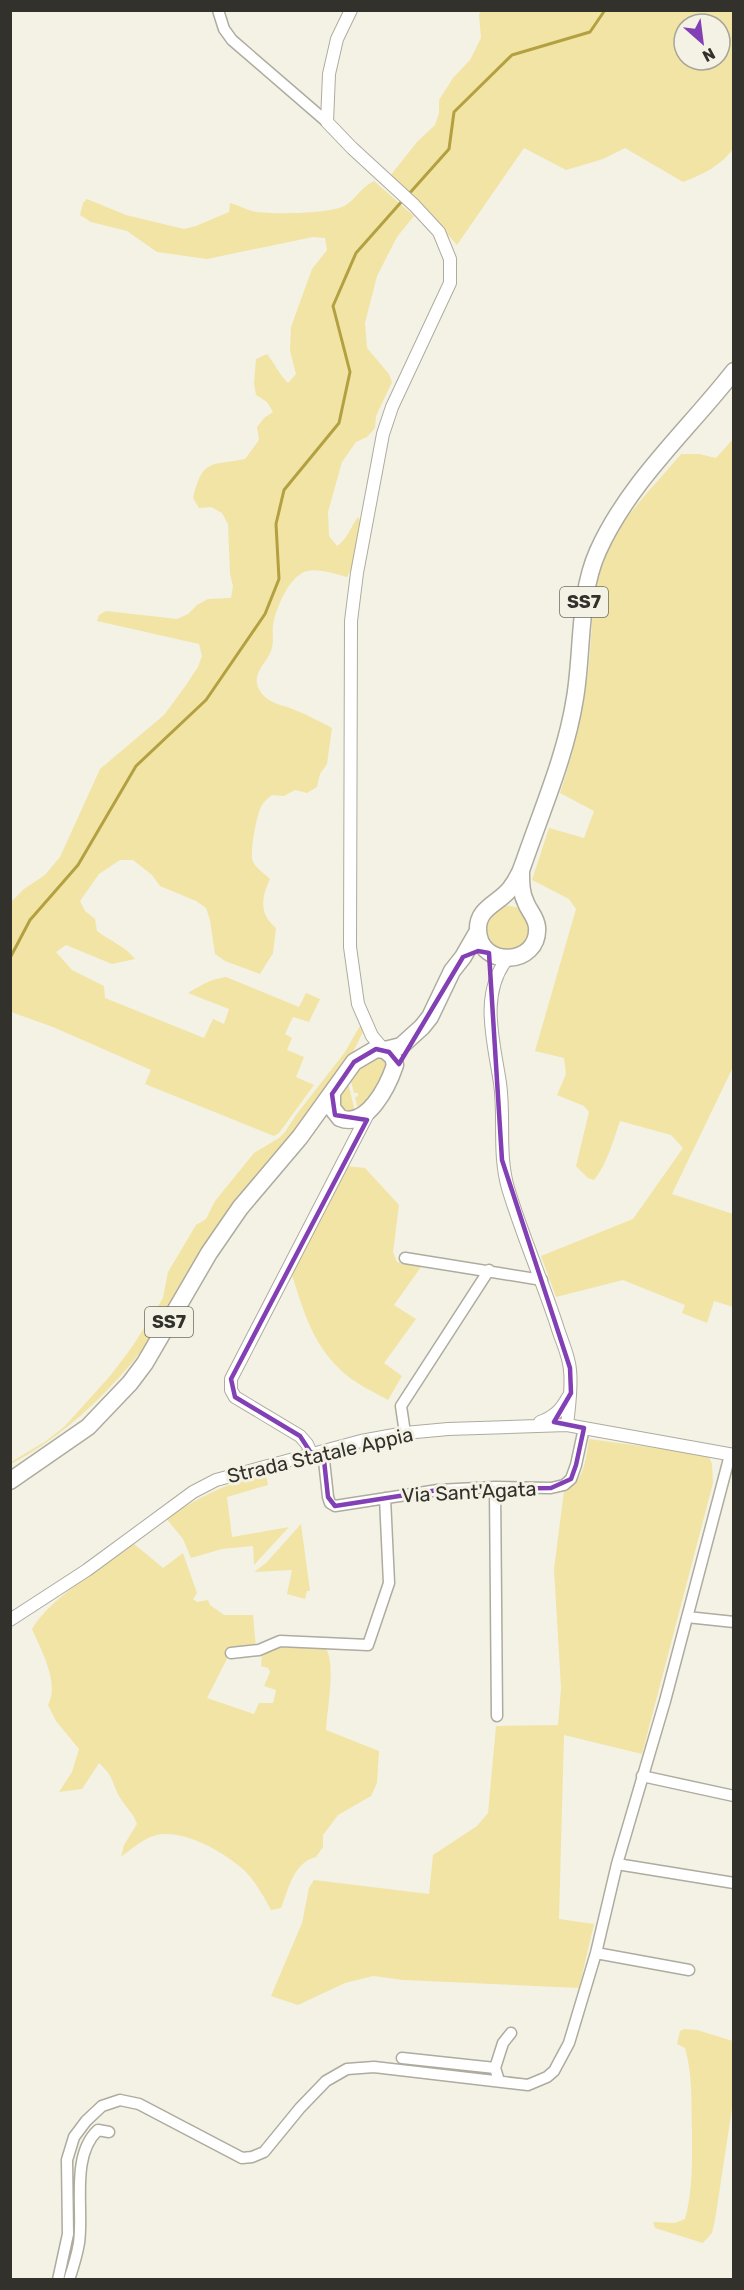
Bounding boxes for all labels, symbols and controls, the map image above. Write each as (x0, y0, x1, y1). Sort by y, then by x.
north arrow (672, 12, 732, 72)
text: N (699, 44, 718, 66)
road number: SS7 (560, 587, 608, 617)
road number: SS7 (145, 1307, 193, 1337)
street label: Strada Statale Appia (225, 1422, 415, 1488)
street label: Via Sant'Agata (401, 1476, 537, 1508)

